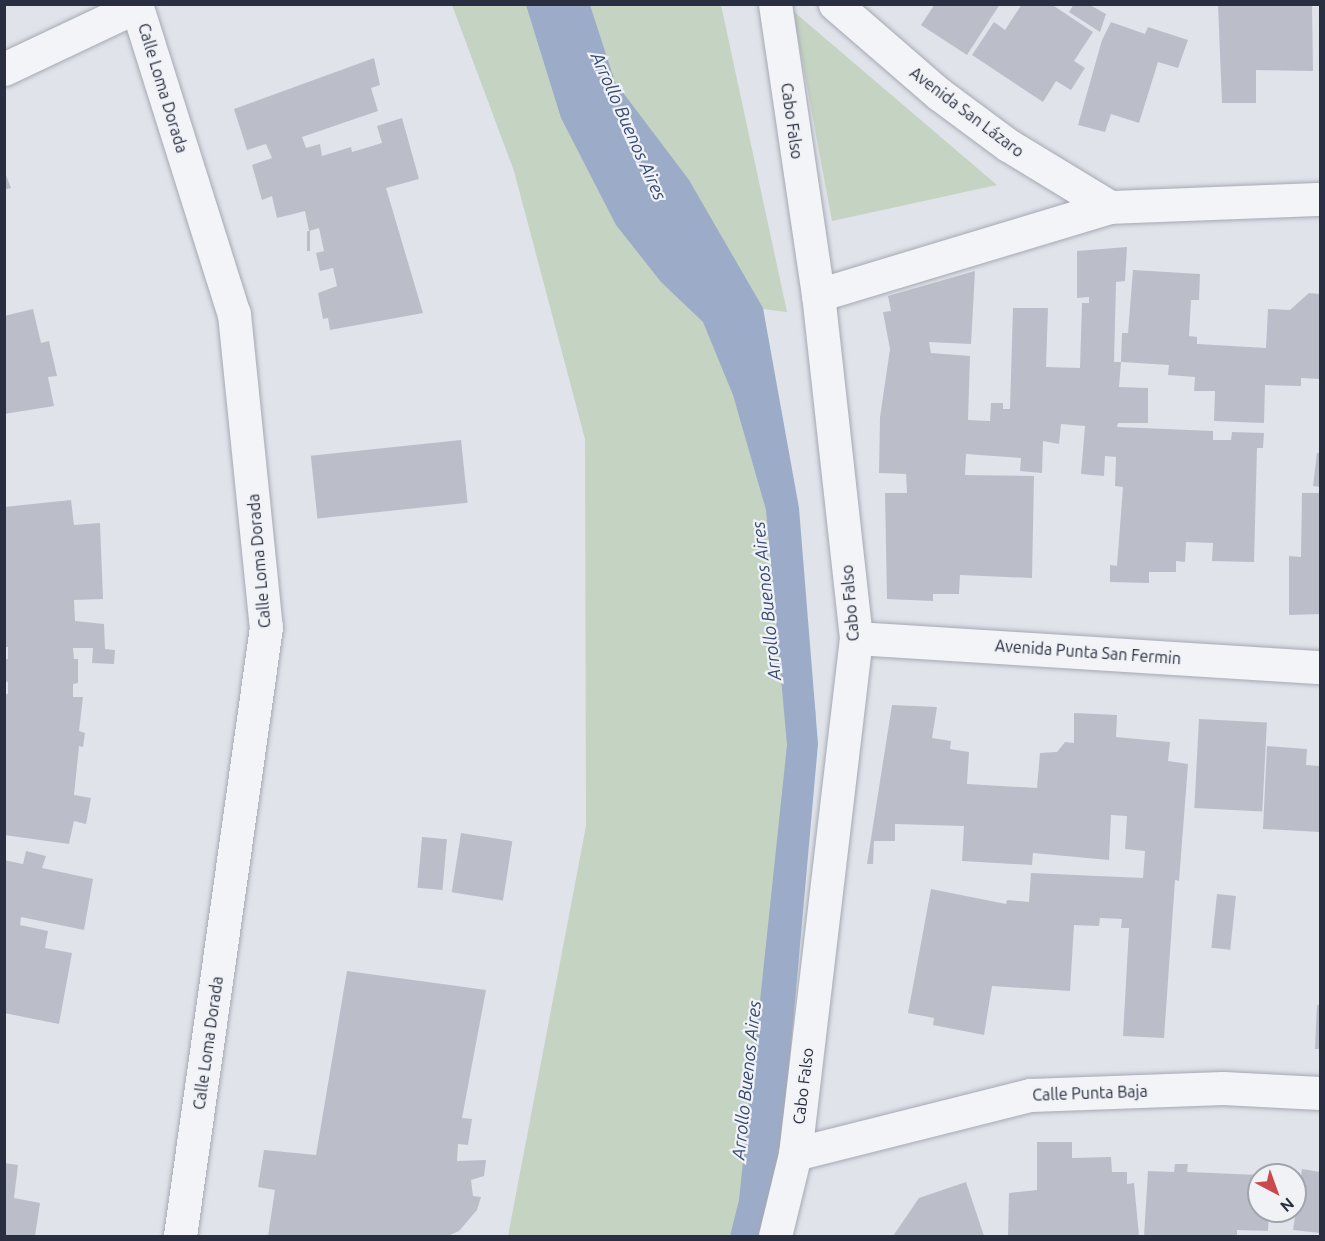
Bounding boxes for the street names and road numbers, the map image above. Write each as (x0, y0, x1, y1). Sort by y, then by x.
street label: Calle Loma Dorada (134, 21, 192, 155)
street label: Avenida San Lázaro (906, 63, 1028, 161)
street label: Cabo Falso (777, 82, 807, 160)
street label: Calle Loma Dorada (244, 493, 274, 629)
street label: Cabo Falso (837, 564, 863, 642)
street label: Avenida Punta San Fermin (994, 636, 1182, 668)
street label: Calle Loma Dorada (189, 975, 227, 1111)
street label: Cabo Falso (789, 1047, 817, 1125)
street label: Calle Punta Baja (1032, 1081, 1148, 1105)

